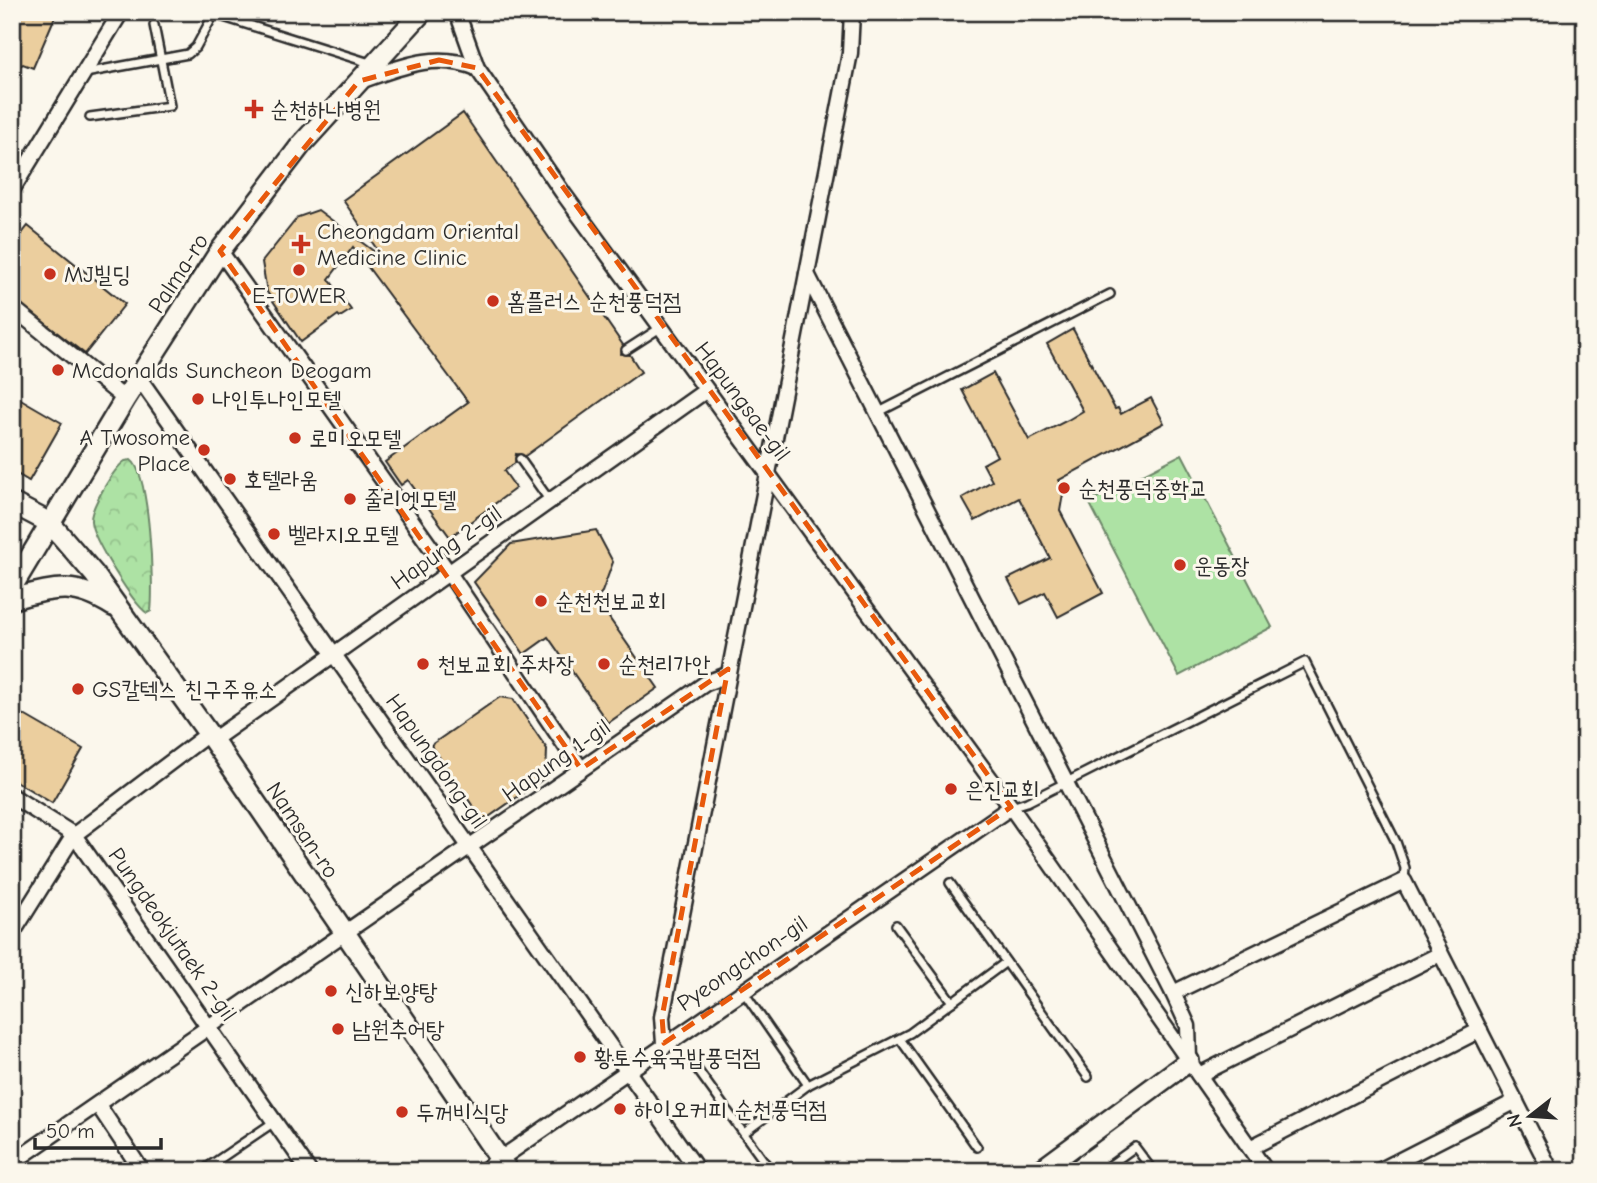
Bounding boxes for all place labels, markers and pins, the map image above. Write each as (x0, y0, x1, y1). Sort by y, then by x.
place label: 순천하나병원 (270, 96, 381, 123)
marker: 순천하나병원 (244, 99, 264, 119)
place label: Cheongdam Oriental Medicine Clinic (317, 218, 519, 271)
marker: Cheongdam Oriental Medicine Clinic (291, 234, 311, 254)
place label: MJ빌딩 (64, 261, 131, 288)
marker: E-TOWER (291, 262, 307, 278)
marker: MJ빌딩 (42, 266, 58, 282)
place label: E-TOWER (252, 282, 346, 309)
place label: 홈플러스 순천풍덕점 (507, 288, 681, 315)
marker: 홈플러스 순천풍덕점 (485, 293, 501, 309)
place label: Mcdonalds Suncheon Deogam (72, 357, 372, 384)
marker: Mcdonalds Suncheon Deogam (50, 362, 66, 378)
place label: 나인투나인모텔 (212, 386, 342, 413)
marker: 나인투나인모텔 (190, 391, 206, 407)
place label: A Twosome Place (79, 424, 190, 477)
place label: 로미오모텔 (309, 425, 402, 452)
marker: 로미오모텔 (287, 430, 303, 446)
marker: A Twosome Place (196, 442, 212, 458)
place label: 호텔라움 (244, 466, 318, 493)
marker: 호텔라움 (222, 471, 238, 487)
place label: 순천풍덕중학교 (1078, 475, 1208, 502)
marker: 순천풍덕중학교 (1056, 480, 1072, 496)
place label: 줄리엣모텔 (364, 486, 457, 513)
marker: 줄리엣모텔 (342, 491, 358, 507)
place label: 벨라지오모텔 (288, 521, 399, 548)
marker: 벨라지오모텔 (266, 526, 282, 542)
place label: 운동장 (1194, 552, 1250, 579)
marker: 운동장 (1172, 557, 1188, 573)
place label: 순천천보교회 (555, 588, 666, 615)
marker: 순천천보교회 (533, 593, 549, 609)
place label: 천보교회 주차장 (437, 651, 574, 678)
place label: 순천리가안 (618, 651, 711, 678)
marker: 천보교회 주차장 (415, 656, 431, 672)
marker: 순천리가안 (596, 656, 612, 672)
place label: GS칼텍스 친구주유소 (92, 676, 277, 703)
marker: GS칼텍스 친구주유소 (70, 681, 86, 697)
place label: 은진교회 (965, 776, 1039, 803)
marker: 은진교회 (943, 781, 959, 797)
place label: 신하보양탕 (345, 978, 438, 1005)
marker: 신하보양탕 (323, 983, 339, 999)
place label: 남원추어탕 (352, 1016, 445, 1043)
marker: 남원추어탕 (330, 1021, 346, 1037)
place label: 황토수육국밥풍덕점 (594, 1044, 761, 1071)
marker: 황토수육국밥풍덕점 (572, 1049, 588, 1065)
place label: 하이오커피 순천풍덕점 (634, 1096, 827, 1123)
place label: 두꺼비식당 (416, 1099, 509, 1126)
marker: 하이오커피 순천풍덕점 (612, 1101, 628, 1117)
marker: 두꺼비식당 (394, 1104, 410, 1120)

